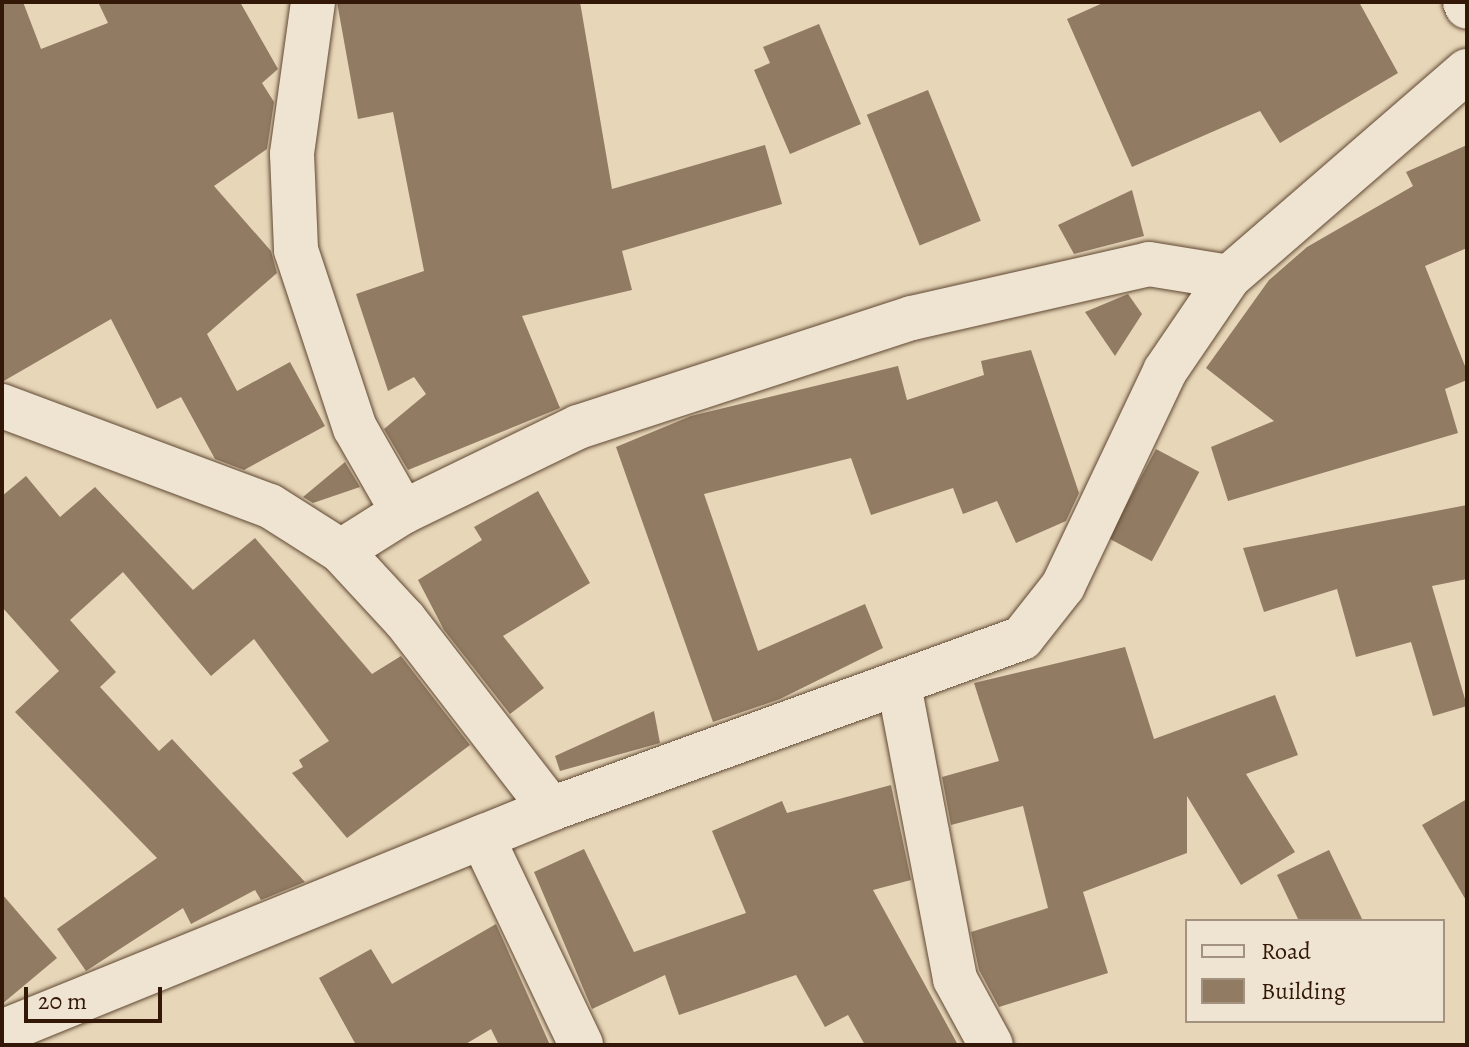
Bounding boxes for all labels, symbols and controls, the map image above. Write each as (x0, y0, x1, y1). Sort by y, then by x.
legend (1185, 919, 1445, 1023)
text: Road (1261, 935, 1311, 967)
scale bar (28, 971, 166, 1021)
text: Building (1261, 975, 1346, 1007)
text: 20 m (38, 985, 87, 1017)

